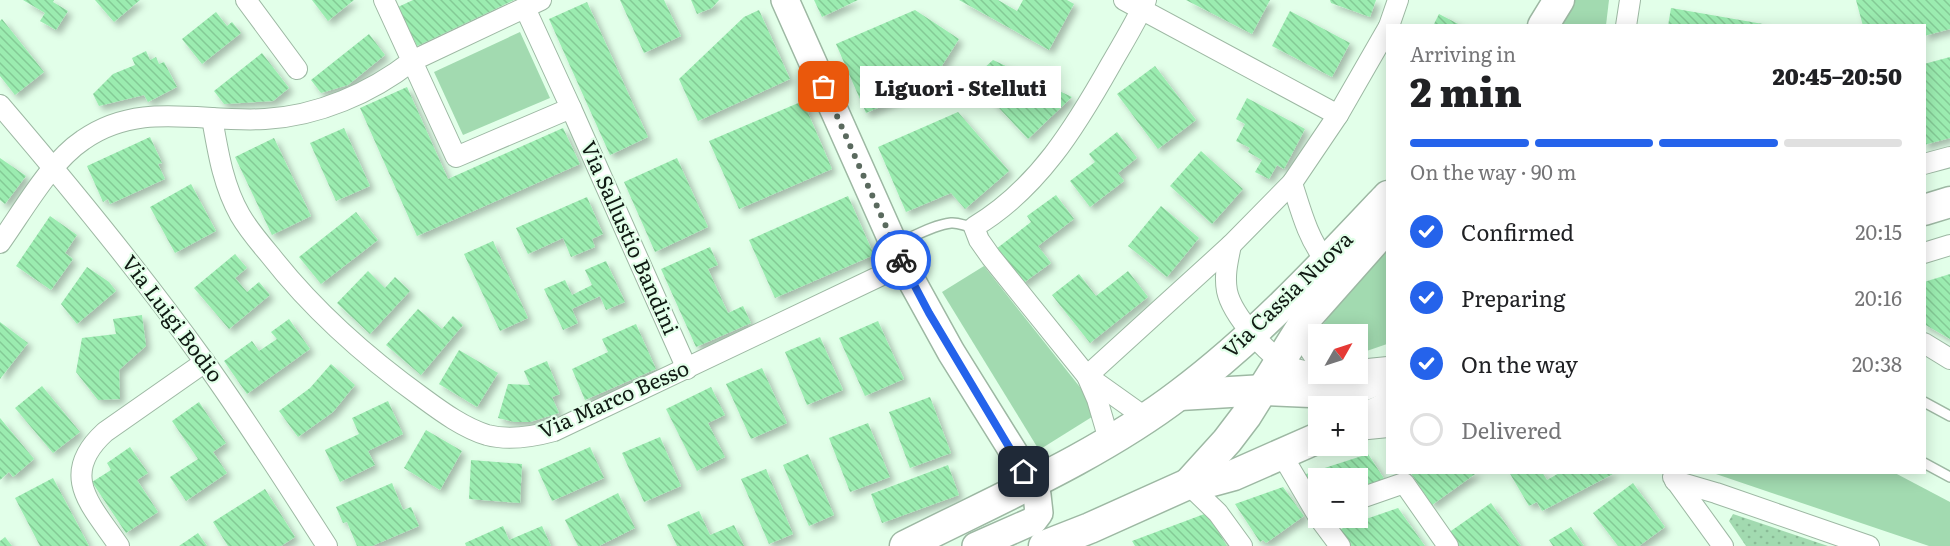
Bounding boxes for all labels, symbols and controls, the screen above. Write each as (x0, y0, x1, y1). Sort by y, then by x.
text: Arriving in (1410, 38, 1516, 68)
text: 20:45–20:50 (1773, 59, 1902, 92)
pin (798, 61, 849, 112)
text: 2 min (1410, 61, 1522, 119)
callout: Liguori - Stelluti (860, 66, 1061, 108)
icon: bag (807, 70, 840, 103)
text: Liguori - Stelluti (874, 72, 1047, 102)
street label: Via Sallustio Bandini (575, 135, 688, 339)
text: On the way · 90 m (1410, 156, 1576, 186)
icon: check (1410, 215, 1443, 248)
text: Confirmed (1461, 215, 1574, 248)
text: 20:15 (1855, 216, 1902, 246)
street label: Via Cassia Nuova (1214, 222, 1359, 363)
courier (871, 230, 931, 290)
icon: bike (885, 244, 918, 277)
street label: Via Luigi Bodio (116, 247, 232, 388)
icon: check (1410, 281, 1443, 314)
text: Preparing (1461, 281, 1565, 314)
text: 20:16 (1855, 282, 1902, 312)
north arrow (1308, 324, 1368, 384)
map controls (1308, 324, 1368, 528)
icon: check (1410, 347, 1443, 380)
text: On the way (1461, 347, 1578, 380)
text: 20:38 (1852, 348, 1902, 378)
street label: Via Marco Besso (533, 351, 693, 445)
button: + (1308, 396, 1368, 456)
text: Delivered (1461, 413, 1562, 446)
pin (998, 446, 1049, 497)
icon: home (1007, 455, 1040, 488)
button: − (1308, 468, 1368, 528)

